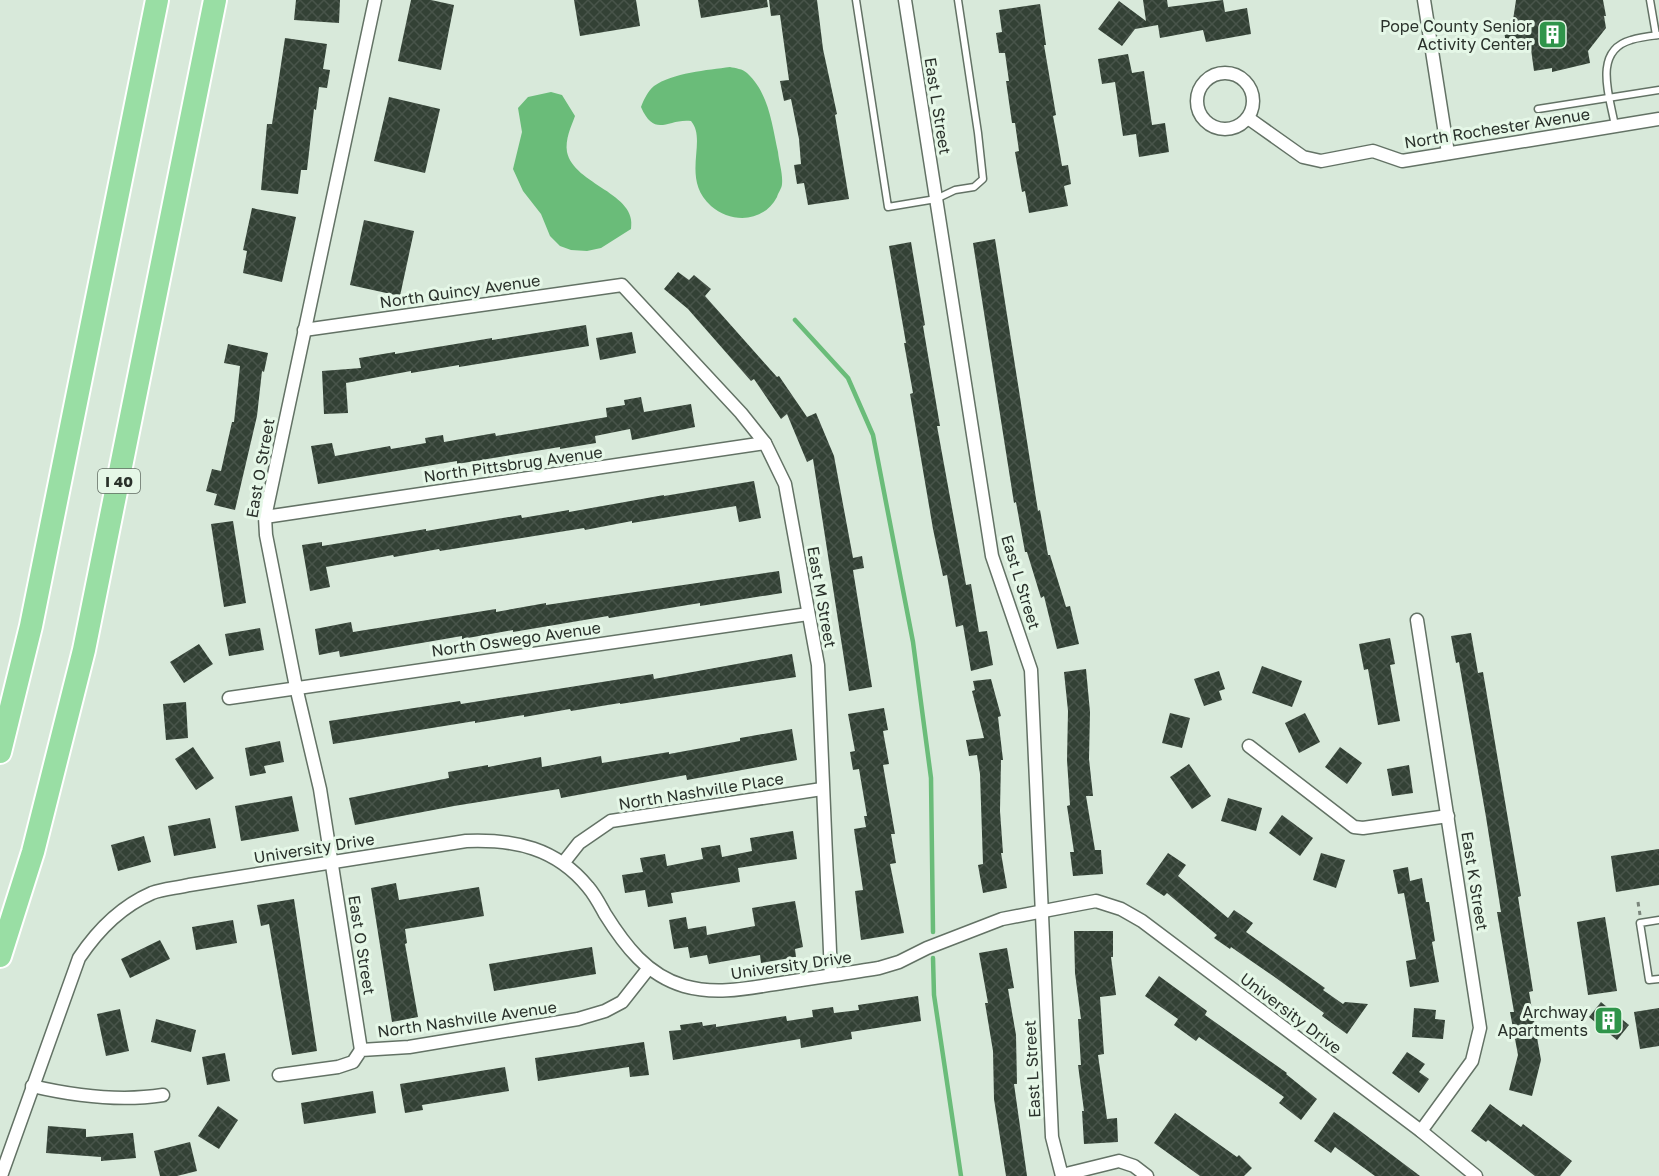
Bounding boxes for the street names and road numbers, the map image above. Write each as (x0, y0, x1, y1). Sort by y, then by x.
street label: East L Street (920, 56, 956, 156)
street label: North Rochester Avenue (1403, 103, 1591, 153)
street label: North Quincy Avenue (378, 270, 542, 312)
street label: East O Street (241, 417, 279, 519)
street label: North Pittsbrug Avenue (422, 442, 604, 486)
road number: I 40 (98, 469, 140, 493)
street label: East L Street (997, 532, 1045, 632)
street label: East M Street (803, 545, 841, 649)
street label: North Oswego Avenue (430, 617, 602, 661)
street label: North Nashville Place (617, 768, 785, 814)
street label: University Drive (252, 829, 376, 867)
street label: East K Street (1457, 830, 1493, 932)
street label: East O Street (344, 894, 380, 996)
street label: University Drive (729, 947, 853, 983)
street label: University Drive (1236, 968, 1346, 1058)
street label: North Nashville Avenue (376, 997, 558, 1041)
street label: East L Street (1019, 1020, 1045, 1118)

